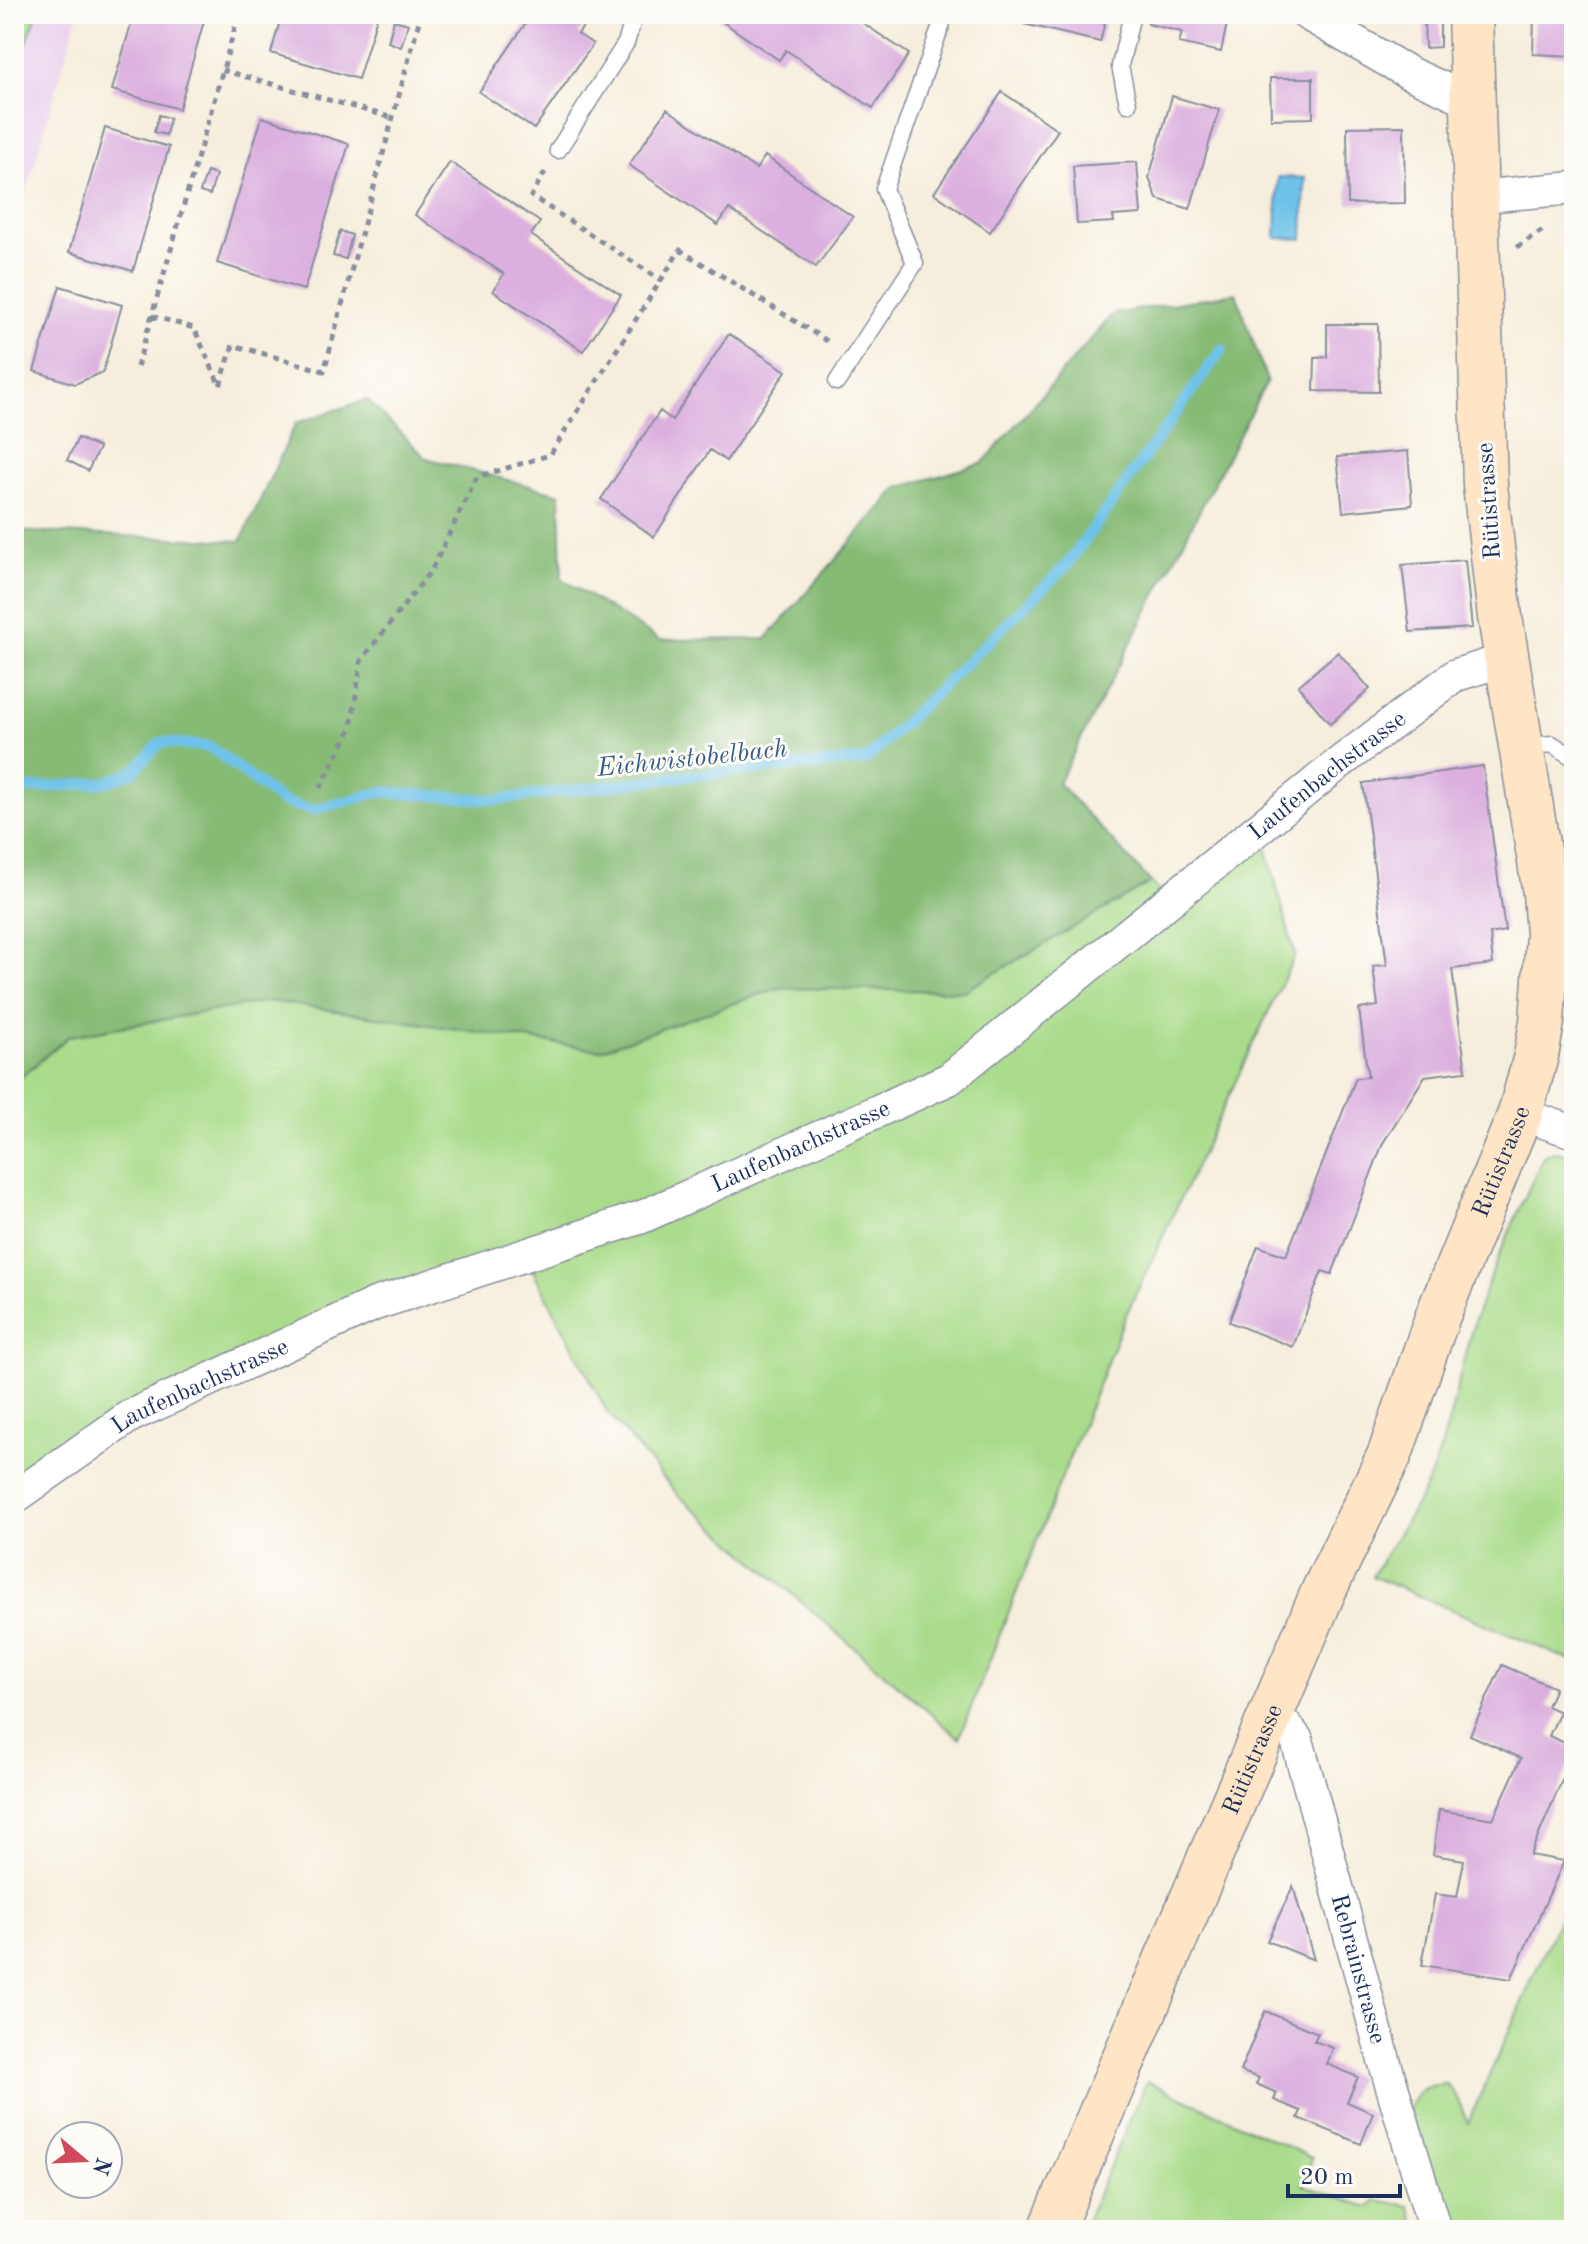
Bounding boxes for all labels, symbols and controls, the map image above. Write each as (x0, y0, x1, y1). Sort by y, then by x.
street label: Rütistrasse (1474, 442, 1506, 560)
street label: Laufenbachstrasse (1245, 707, 1411, 845)
water label: Eichwistobelbach (595, 736, 789, 782)
street label: Laufenbachstrasse (708, 1097, 894, 1198)
street label: Rütistrasse (1469, 1104, 1536, 1221)
street label: Laufenbachstrasse (108, 1335, 293, 1439)
street label: Rütistrasse (1220, 1701, 1288, 1819)
street label: Rebrainstrasse (1325, 1892, 1389, 2047)
north arrow (44, 2120, 124, 2200)
scale bar (1288, 2148, 1400, 2198)
text: N (88, 2154, 114, 2178)
text: 20 m (1300, 2166, 1354, 2190)

